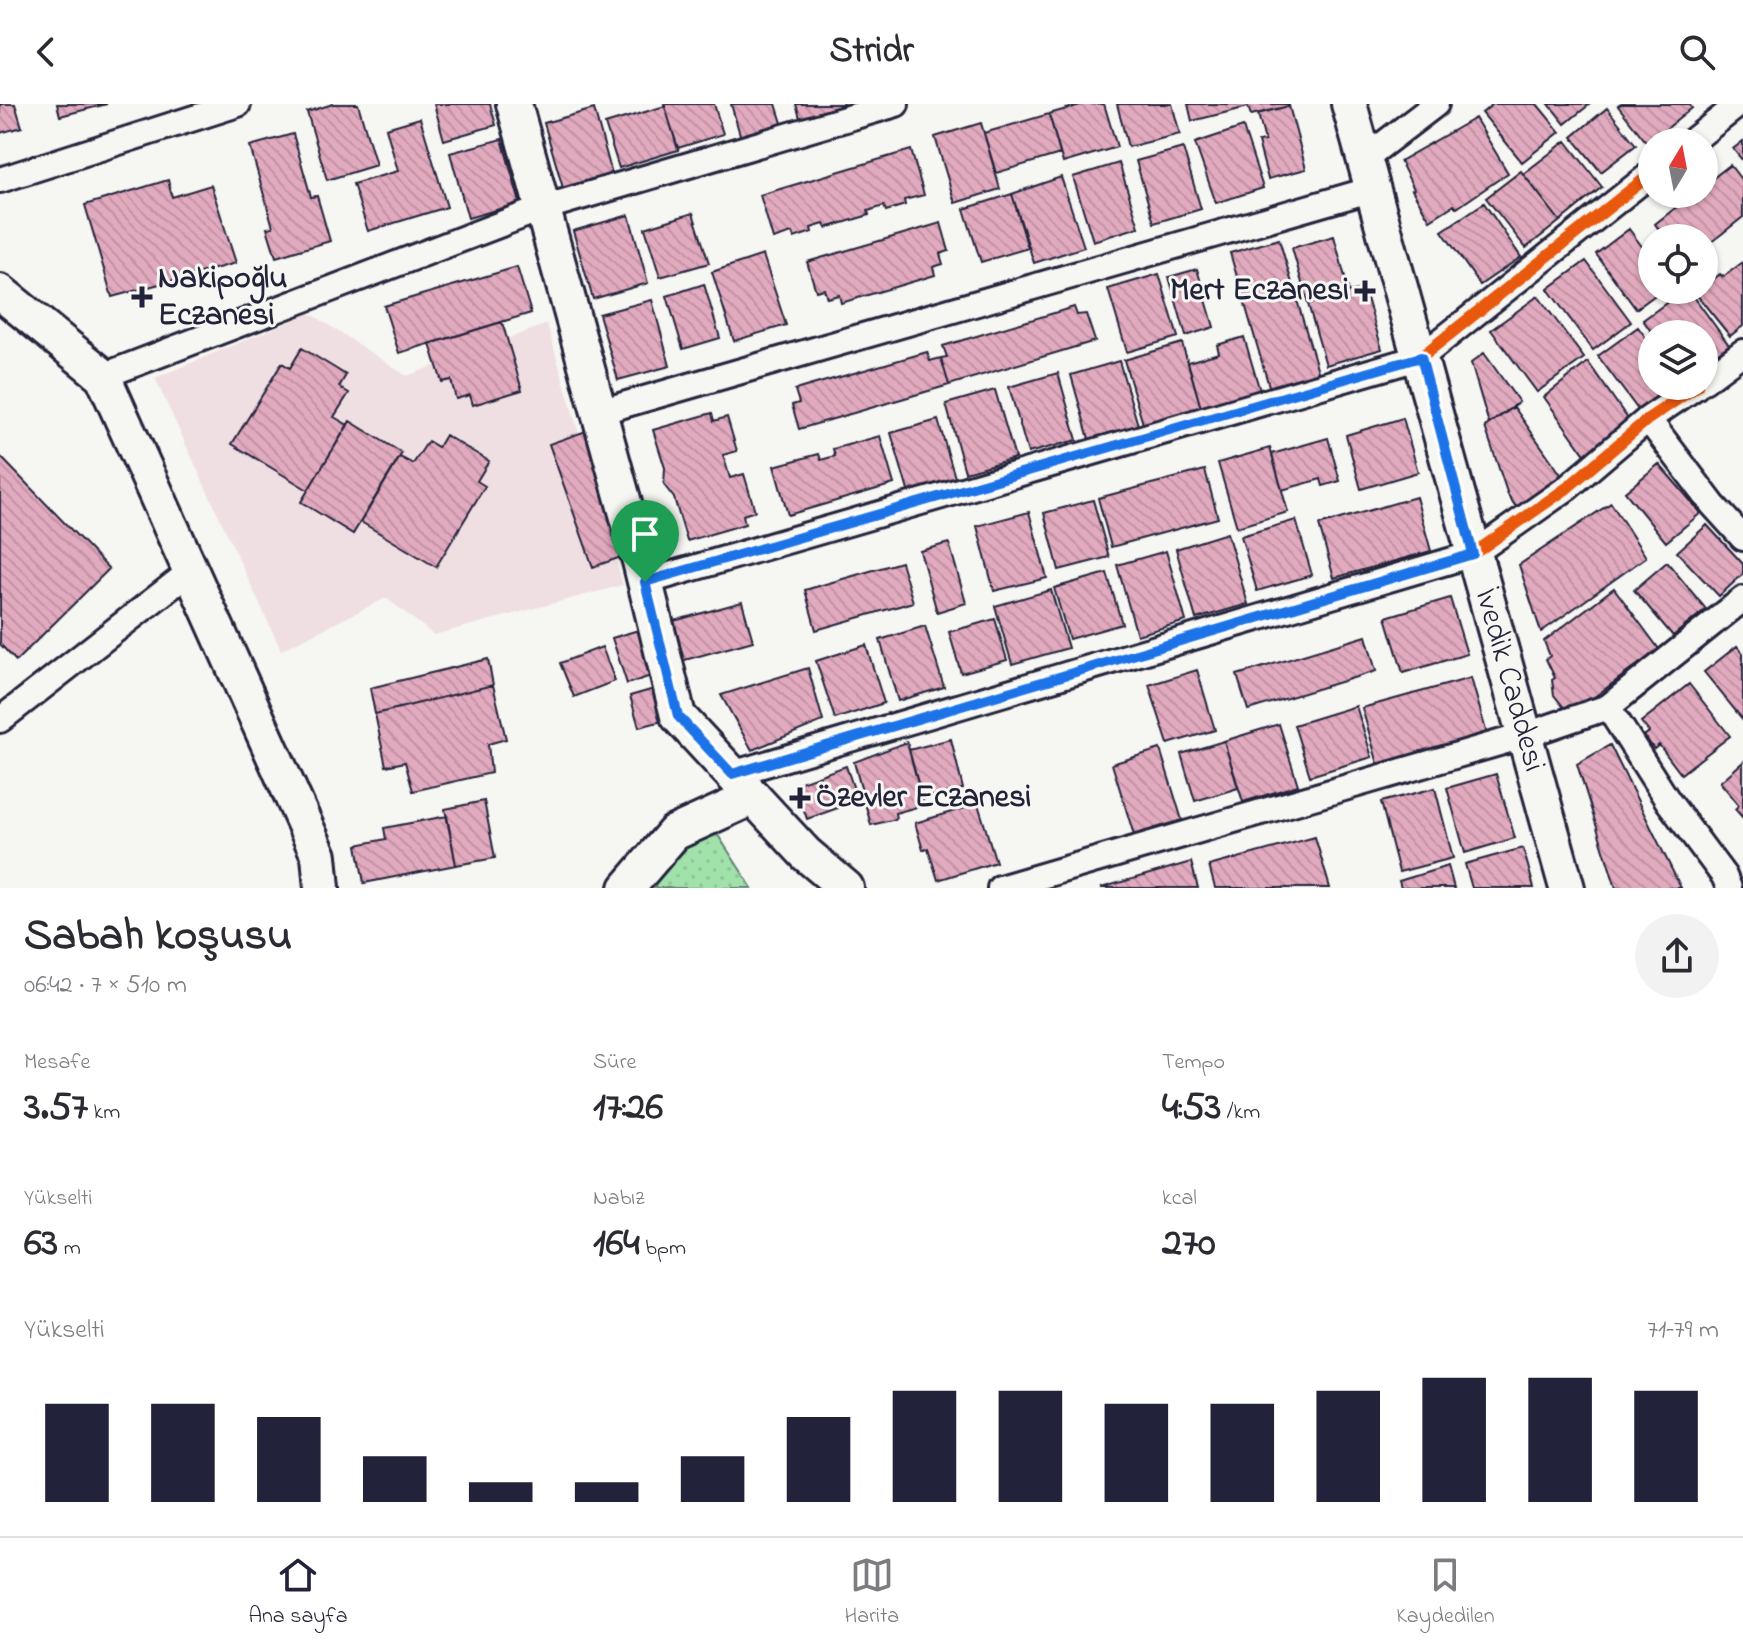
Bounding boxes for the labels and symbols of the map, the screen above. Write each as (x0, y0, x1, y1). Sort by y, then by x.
north arrow (1638, 128, 1718, 208)
place label: Nakipoğlu Eczanesi (158, 256, 287, 340)
place label: Mert Eczanesi (1170, 268, 1349, 315)
marker: Mert Eczanesi (1356, 282, 1374, 300)
marker: Nakipoğlu Eczanesi (133, 288, 151, 306)
pin (611, 500, 679, 582)
street label: İvedik Caddesi (1461, 583, 1557, 777)
place label: Özevler Eczanesi (816, 775, 1031, 822)
marker: Özevler Eczanesi (791, 789, 809, 807)

